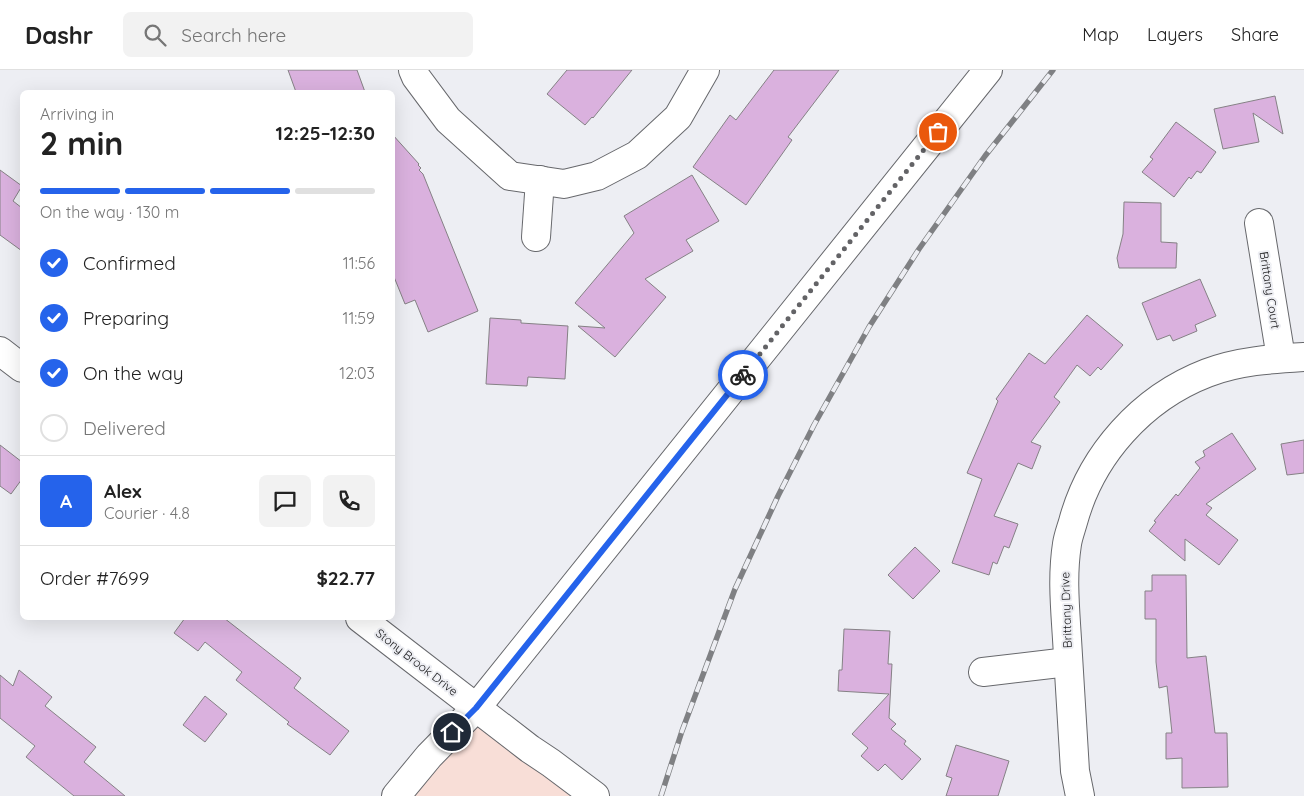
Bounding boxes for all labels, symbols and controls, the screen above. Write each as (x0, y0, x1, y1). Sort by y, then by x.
search box (123, 12, 473, 57)
text: Dashr (25, 20, 93, 50)
icon: search (141, 21, 169, 49)
text: Search here (181, 23, 286, 47)
text: Map (1082, 23, 1119, 46)
text: Layers (1147, 23, 1203, 46)
text: Share (1231, 23, 1279, 46)
text: Arriving in (40, 104, 114, 124)
pin (917, 111, 959, 153)
icon: bag (924, 118, 952, 146)
text: 12:25–12:30 (276, 121, 375, 145)
text: 2 min (40, 123, 123, 163)
text: On the way · 130 m (40, 202, 179, 222)
icon: check (40, 249, 68, 277)
street label: Brittany Court (1256, 250, 1284, 330)
text: Confirmed (83, 251, 176, 275)
text: 11:56 (343, 253, 375, 273)
icon: check (40, 304, 68, 332)
text: Preparing (83, 306, 169, 330)
text: 11:59 (343, 308, 375, 328)
courier (718, 350, 768, 400)
icon: check (40, 359, 68, 387)
text: On the way (83, 361, 184, 385)
icon: bike (729, 361, 757, 389)
text: 12:03 (339, 363, 375, 383)
text: Delivered (83, 416, 166, 440)
button: chat (259, 475, 311, 527)
button: phone (323, 475, 375, 527)
text: Alex (104, 479, 142, 503)
text: A (60, 489, 72, 513)
text: Courier · 4.8 (104, 503, 190, 523)
text: Order #7699 (40, 566, 149, 590)
text: $22.77 (316, 566, 375, 590)
street label: Brittany Drive (1057, 571, 1075, 648)
street label: Stony Brook Drive (373, 625, 461, 699)
pin (431, 711, 473, 753)
icon: home (438, 718, 466, 746)

